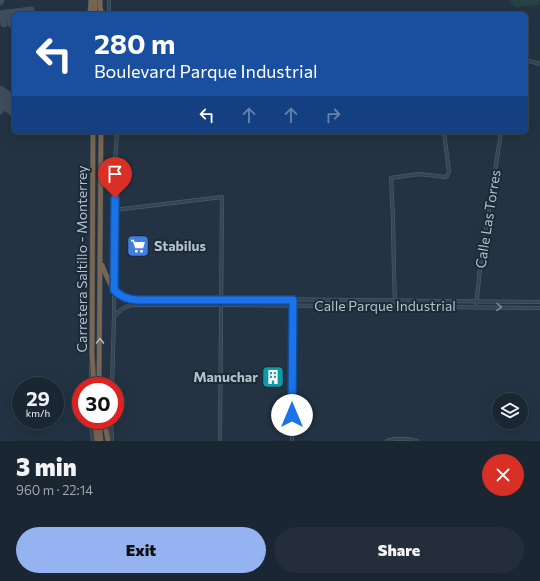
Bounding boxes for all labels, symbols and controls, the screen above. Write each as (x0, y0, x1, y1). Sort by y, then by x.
text: 280 m (94, 26, 175, 60)
icon: left (28, 28, 80, 80)
text: Boulevard Parque Industrial (94, 60, 318, 82)
icon: left (196, 104, 218, 126)
icon: ahead (238, 104, 260, 126)
icon: ahead (280, 104, 302, 126)
icon: right (322, 104, 344, 126)
pin (98, 157, 132, 198)
icon: arrive (104, 163, 126, 185)
street label: Carretera Saltillo - Monterrey (73, 166, 90, 352)
street label: Calle Las Torres (471, 168, 504, 269)
supermarket icon: Stabilus (125, 233, 151, 259)
place label: Stabilus (154, 237, 207, 254)
street label: Calle Parque Industrial (314, 297, 456, 314)
one-way arrow (496, 303, 502, 311)
one-way arrow (96, 338, 104, 344)
building icon: Manuchar (260, 364, 286, 390)
place label: Manuchar (193, 368, 258, 385)
speed limit sign: 30 (72, 377, 124, 429)
text: 29 (26, 386, 50, 410)
map controls (492, 393, 528, 429)
button: layers (492, 393, 528, 429)
position arrow (271, 394, 313, 436)
text: km/h (26, 407, 50, 419)
text: 3 min (16, 452, 77, 481)
button: close (482, 454, 524, 496)
text: 960 m · 22:14 (16, 482, 93, 498)
button: Exit (16, 527, 266, 573)
button: Share (274, 527, 524, 573)

